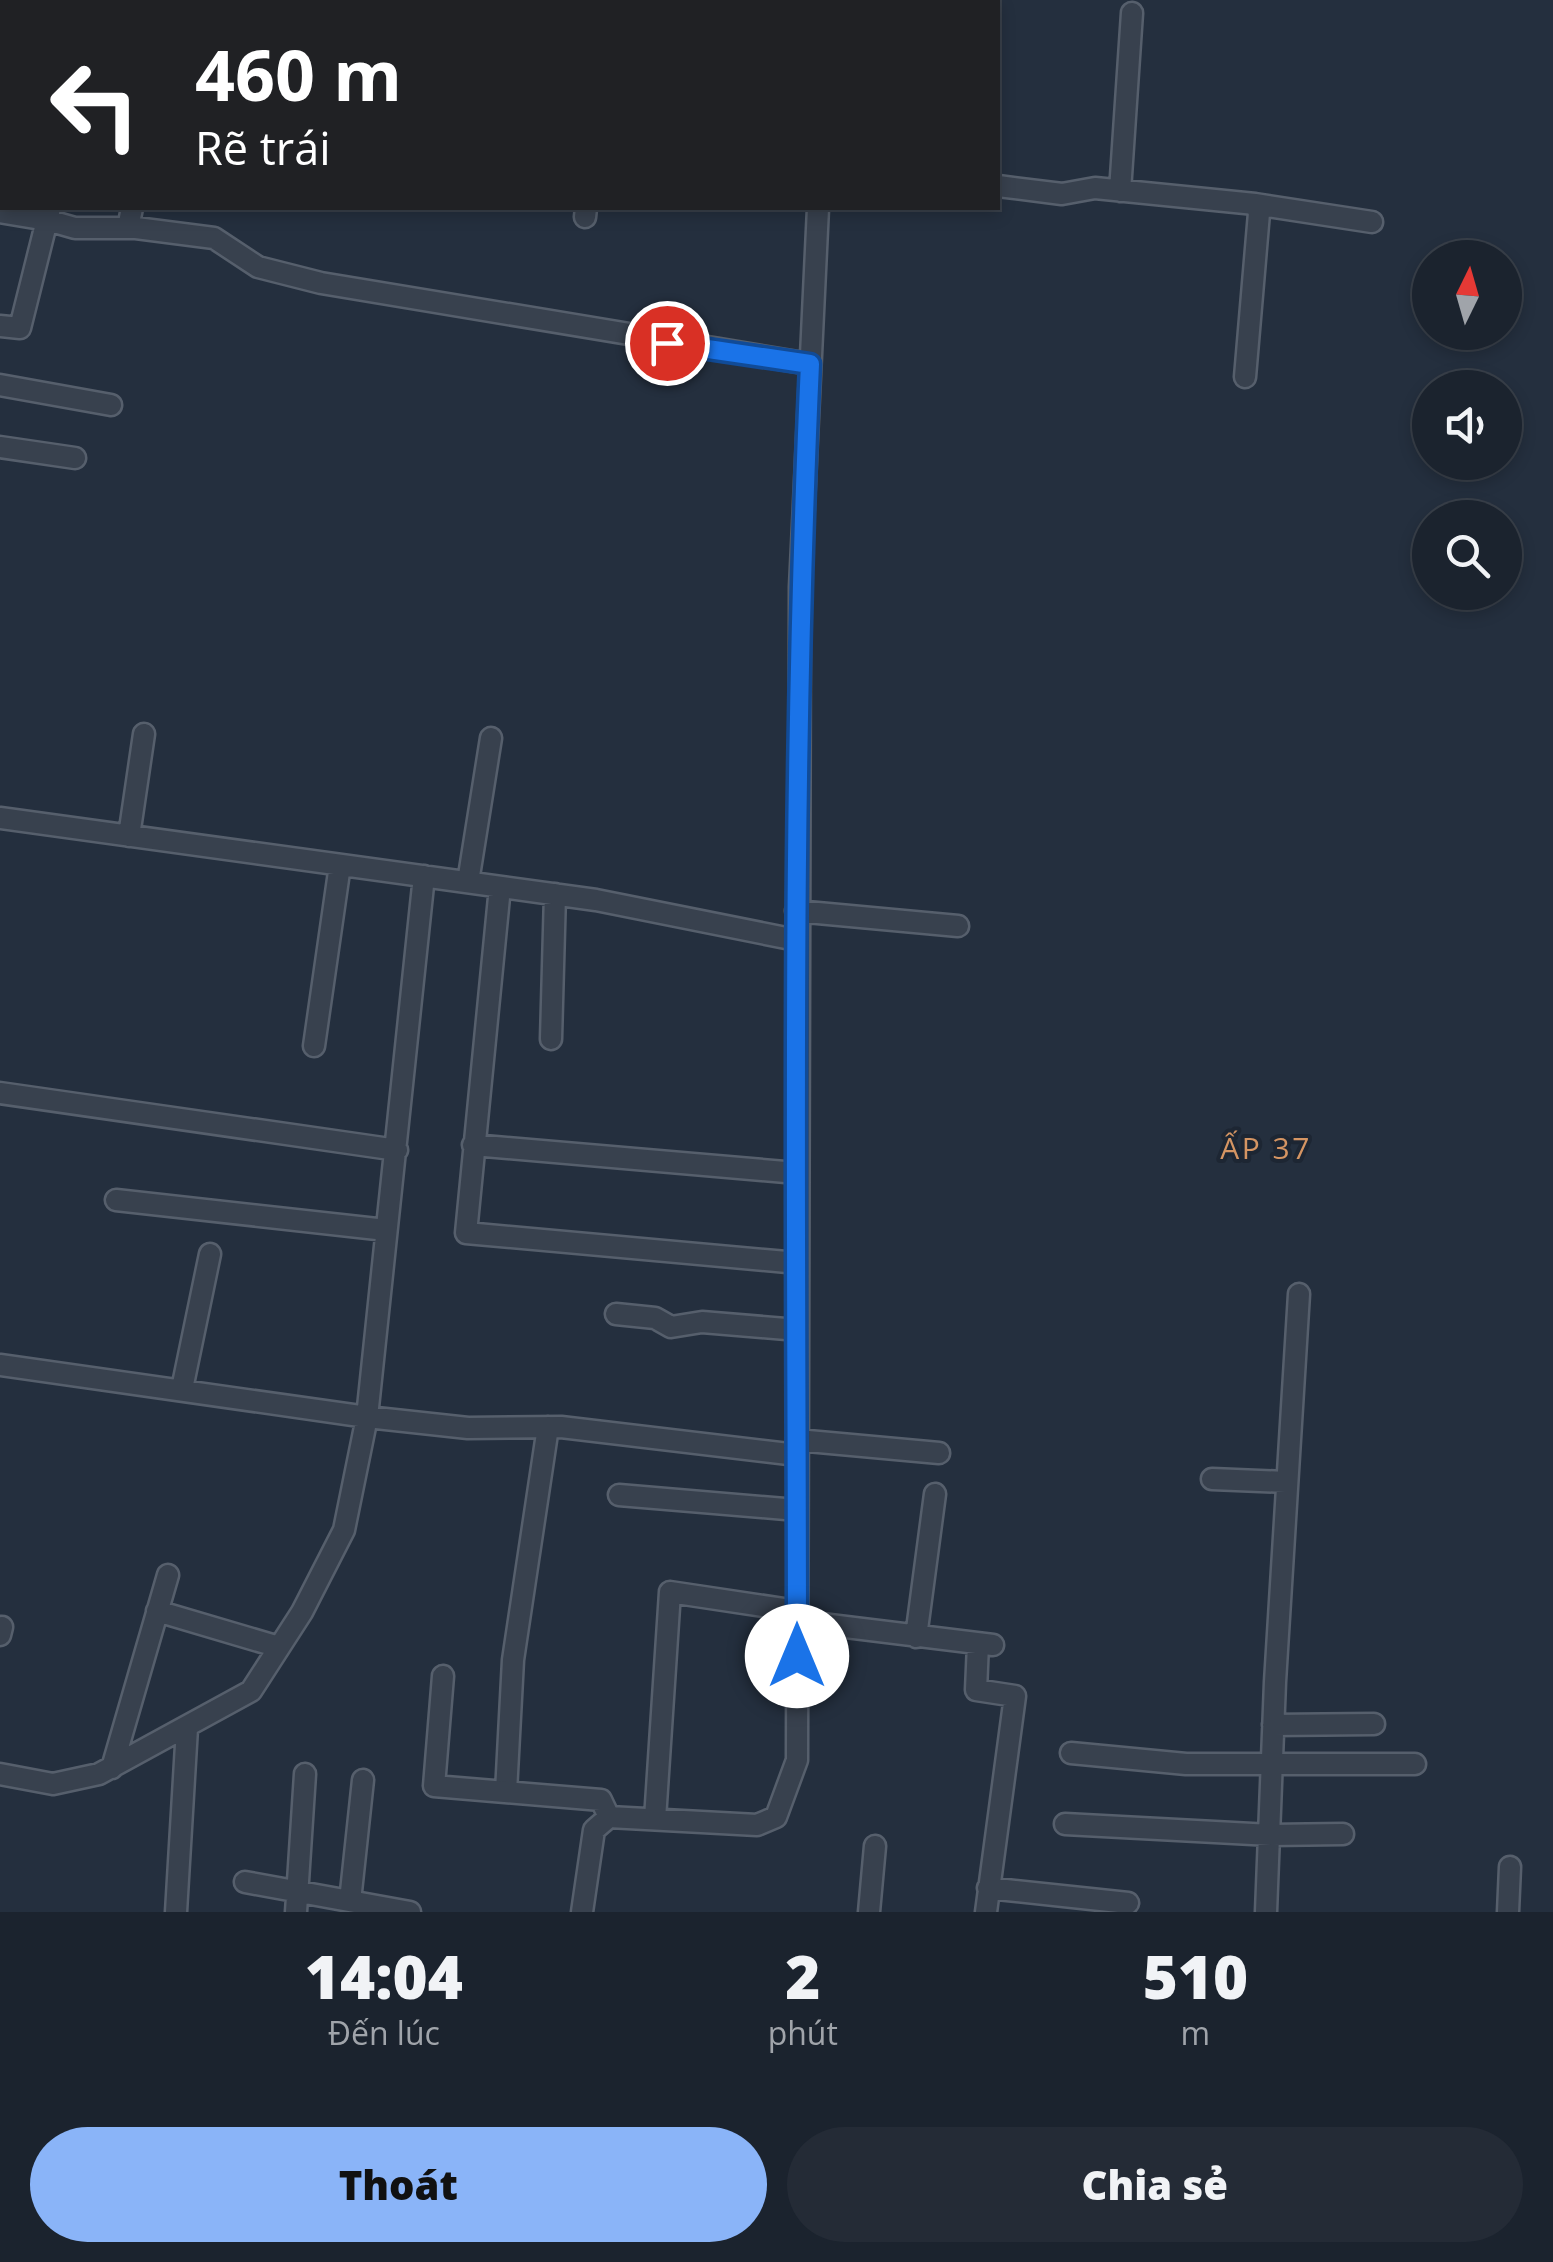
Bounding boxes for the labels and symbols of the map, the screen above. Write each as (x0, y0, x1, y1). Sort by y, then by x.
north arrow (1412, 240, 1522, 350)
pin (625, 301, 710, 386)
district label: ẤP 37 (1220, 1127, 1312, 1168)
position arrow (745, 1604, 849, 1708)

